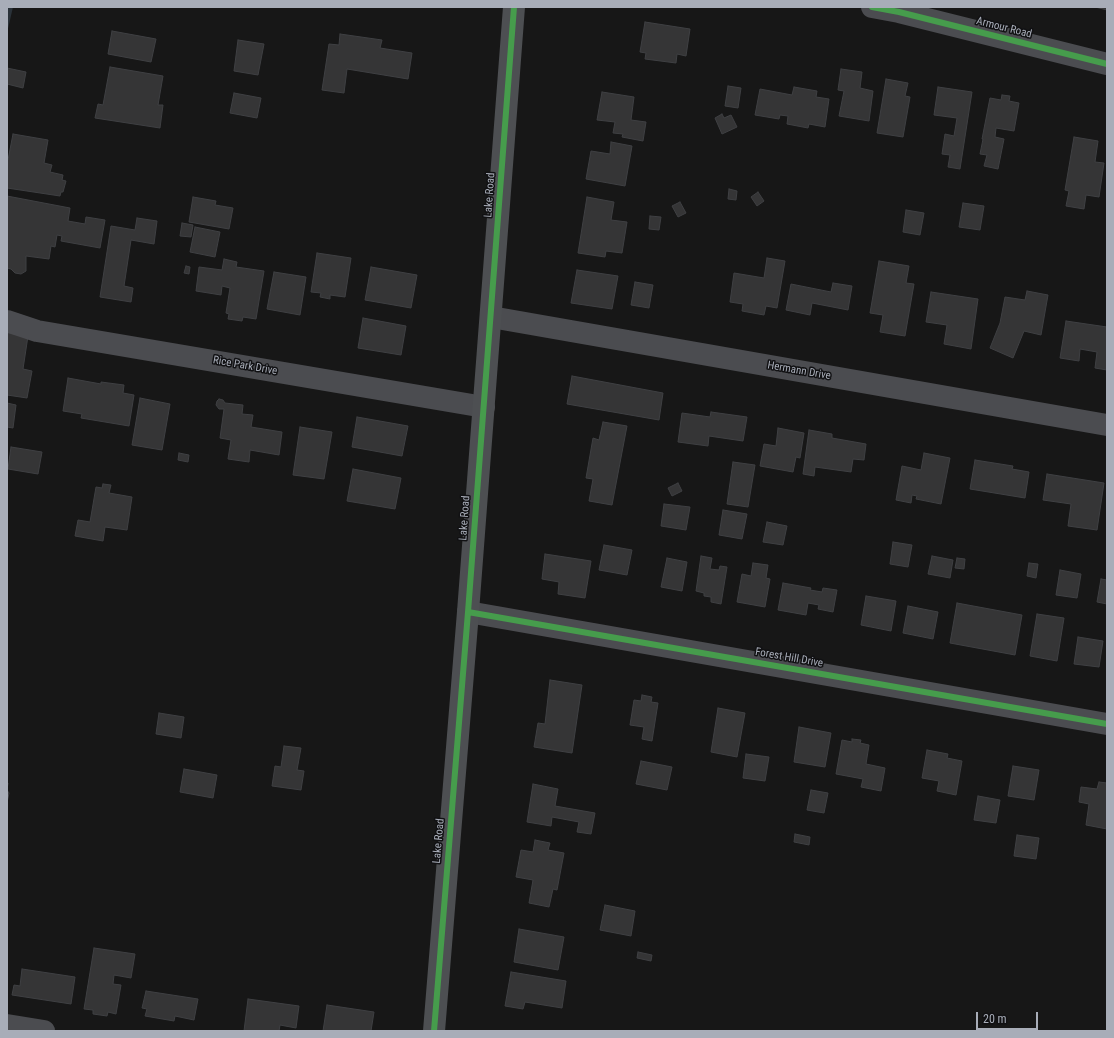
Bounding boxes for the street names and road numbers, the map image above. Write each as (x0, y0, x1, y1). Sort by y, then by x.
street label: Armour Road (975, 15, 1033, 41)
street label: Lake Road (482, 172, 498, 218)
street label: Rice Park Drive (212, 354, 278, 378)
street label: Hermann Drive (766, 359, 832, 383)
street label: Lake Road (457, 495, 473, 541)
street label: Forest Hill Drive (754, 646, 824, 670)
street label: Lake Road (430, 818, 448, 864)

